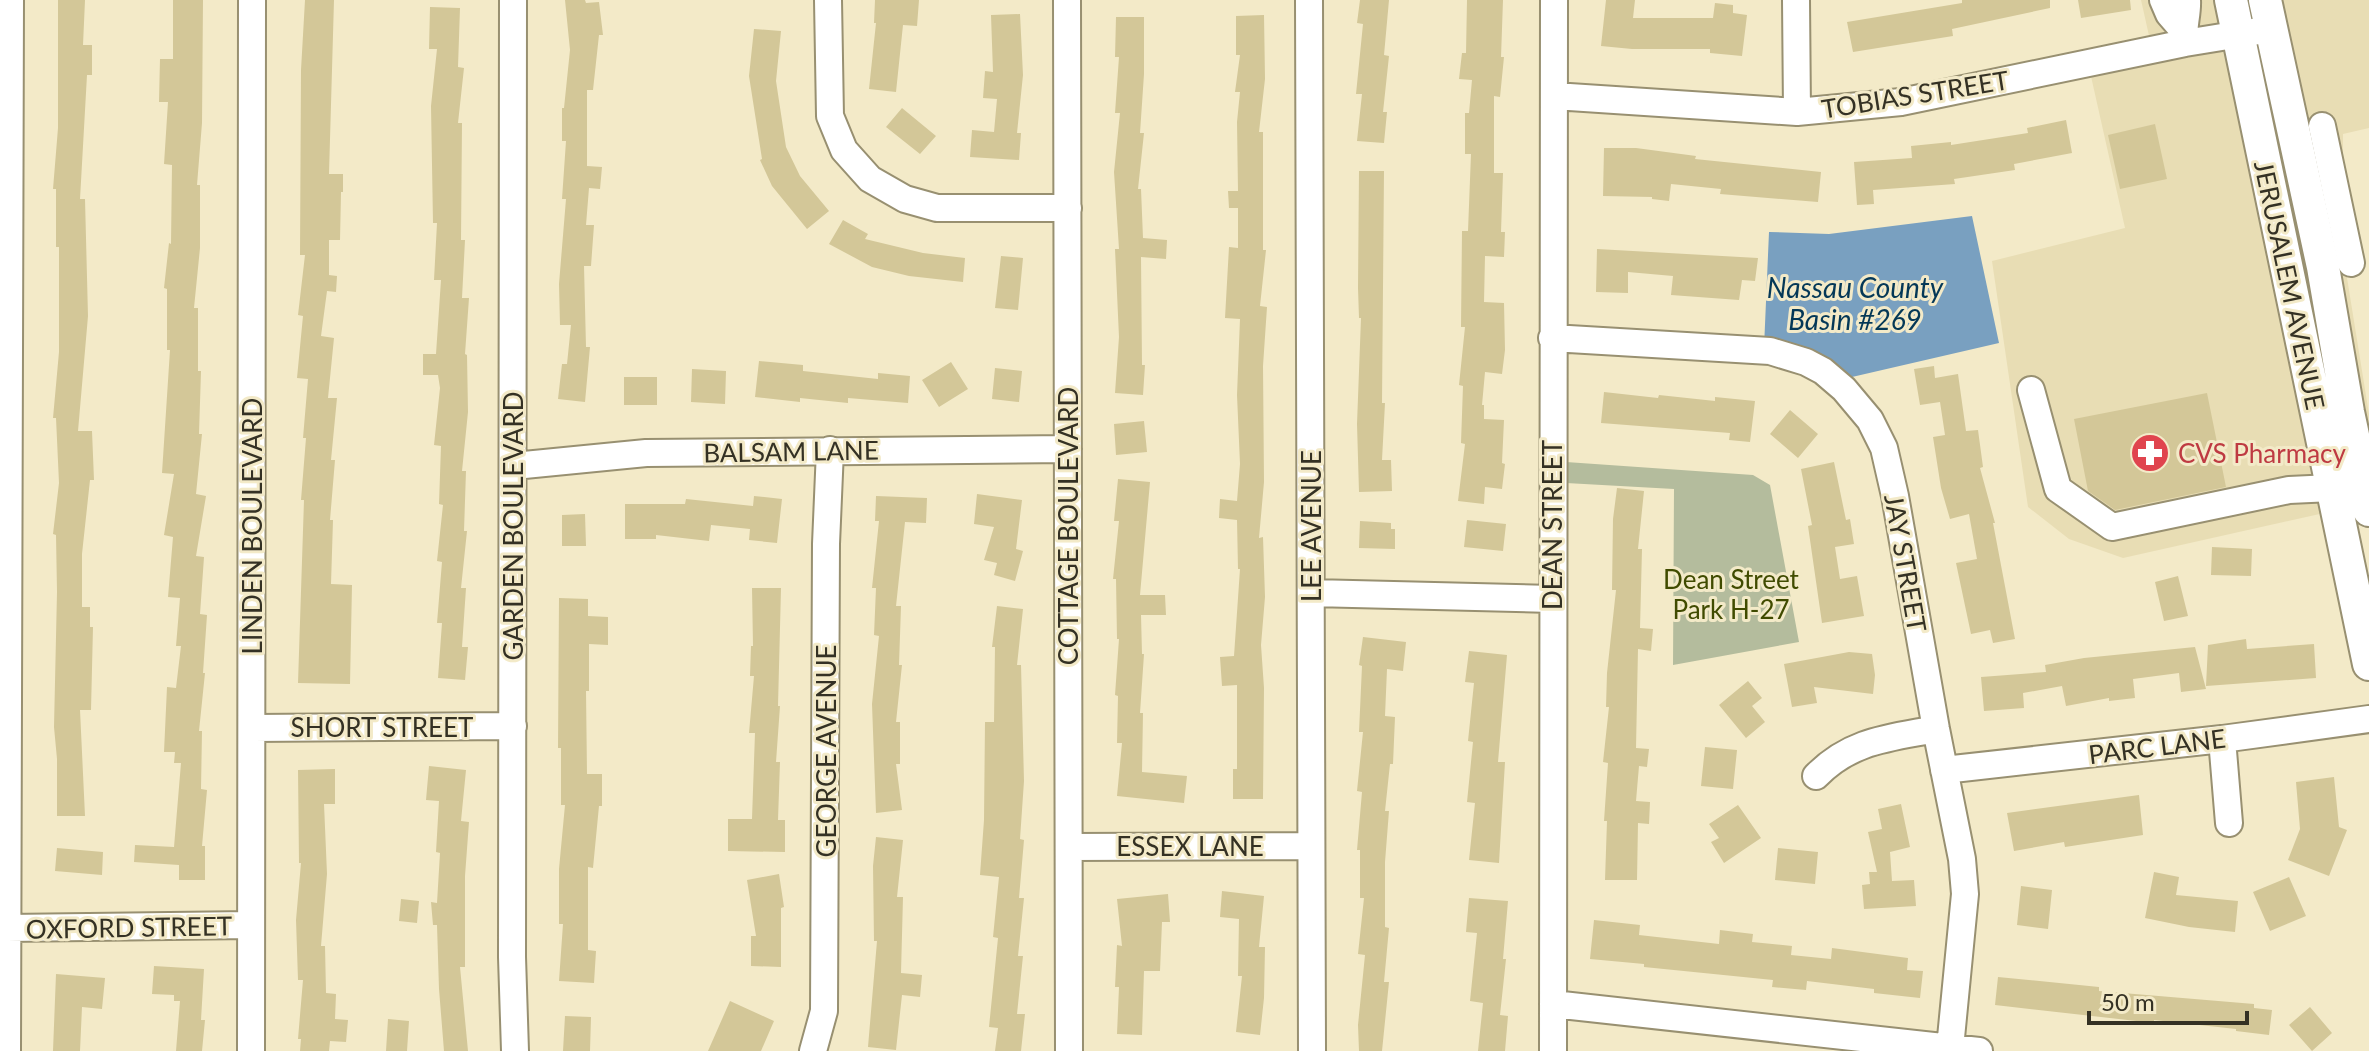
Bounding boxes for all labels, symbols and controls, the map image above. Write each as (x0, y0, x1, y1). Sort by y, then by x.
street label: TOBIAS STREET (1819, 63, 2011, 125)
street label: JERUSALEM AVENUE (2248, 158, 2332, 412)
water label: Nassau County Basin #269 (1767, 270, 1944, 336)
street label: COTTAGE BOULEVARD (1052, 387, 1084, 665)
street label: GARDEN BOULEVARD (497, 392, 529, 661)
street label: LINDEN BOULEVARD (236, 398, 268, 654)
pharmacy icon: CVS Pharmacy (2129, 432, 2171, 474)
street label: BALSAM LANE (703, 433, 879, 469)
place label: CVS Pharmacy (2178, 437, 2346, 469)
street label: DEAN STREET (1536, 440, 1568, 610)
street label: LEE AVENUE (1295, 450, 1327, 602)
street label: JAY STREET (1878, 492, 1934, 634)
park label: Dean Street Park H-27 (1663, 563, 1800, 625)
street label: GEORGE AVENUE (810, 644, 842, 858)
street label: SHORT STREET (291, 711, 473, 743)
street label: PARC LANE (2087, 722, 2227, 770)
street label: ESSEX LANE (1116, 830, 1264, 862)
street label: OXFORD STREET (26, 909, 232, 945)
scale bar (2089, 975, 2247, 1025)
text: 50 m (2101, 987, 2155, 1016)

